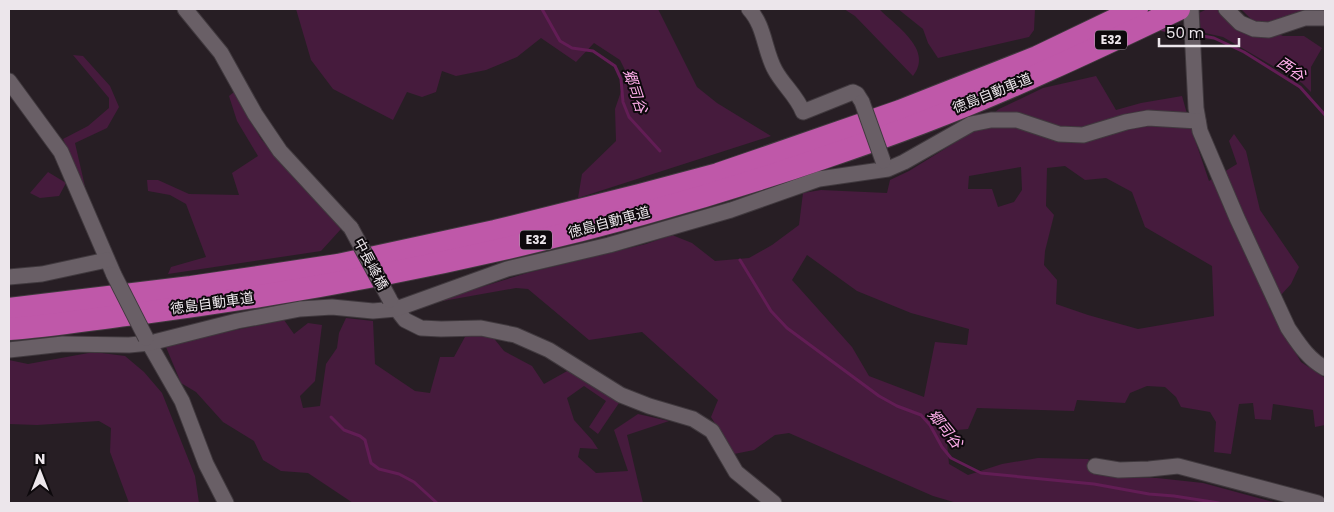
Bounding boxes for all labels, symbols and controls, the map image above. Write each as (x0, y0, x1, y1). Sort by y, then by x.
scale bar (1159, 15, 1239, 47)
text: 50 m (1166, 22, 1204, 43)
road number: E32 (1095, 30, 1127, 50)
water label: 西谷 (1273, 51, 1311, 87)
water label: 郷司谷 (619, 66, 653, 117)
street label: 徳島自動車道 (949, 68, 1035, 118)
street label: 徳島自動車道 (566, 201, 652, 243)
road number: E32 (520, 230, 552, 250)
street label: 中長峰橋 (349, 235, 393, 293)
street label: 徳島自動車道 (169, 287, 255, 319)
water label: 郷司谷 (923, 405, 969, 454)
north arrow (15, 447, 65, 497)
text: N (35, 449, 45, 469)

